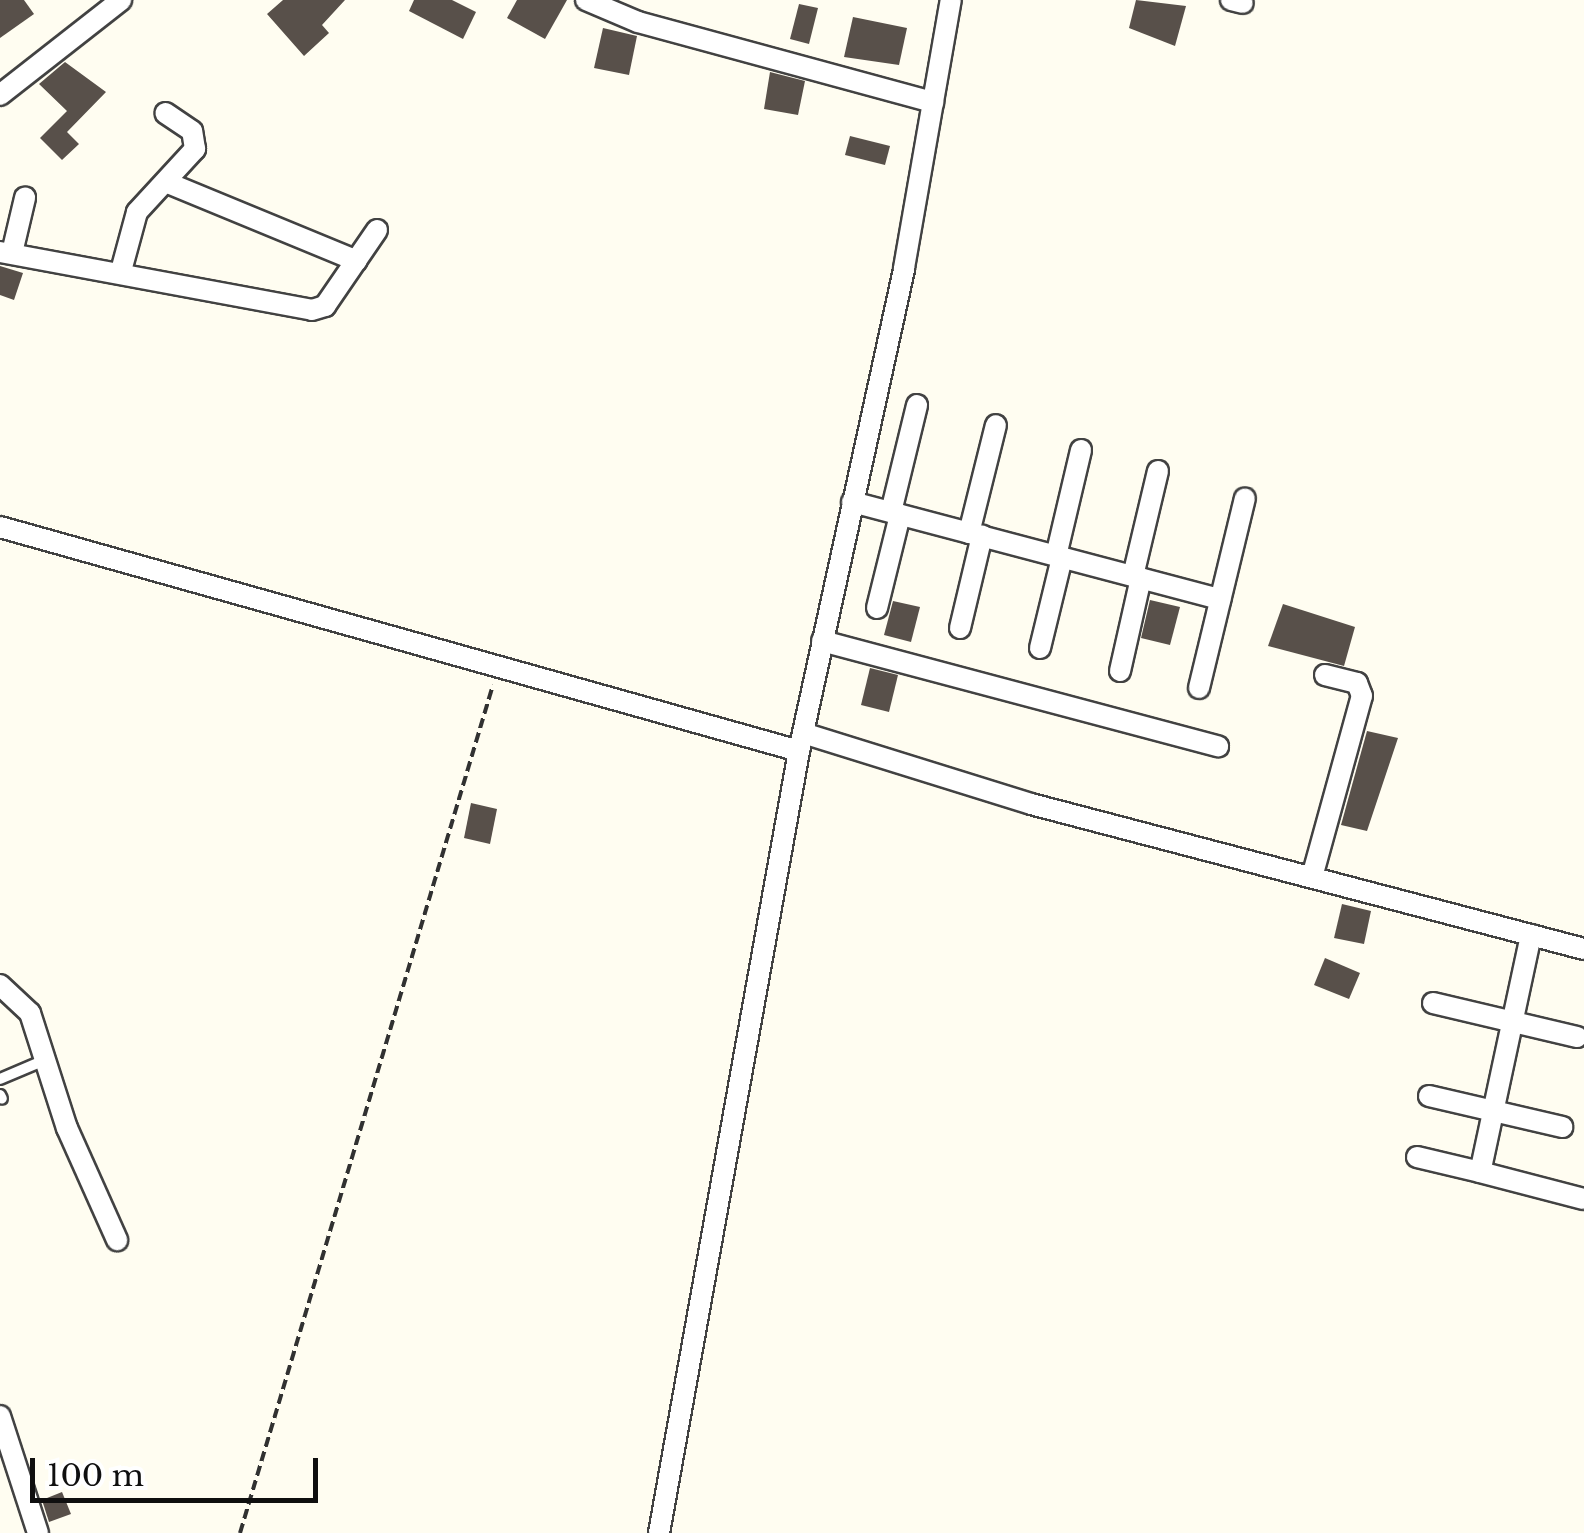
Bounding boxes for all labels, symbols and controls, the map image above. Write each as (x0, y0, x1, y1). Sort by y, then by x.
scale bar (35, 1438, 322, 1500)
text: 100 m (47, 1457, 144, 1494)

